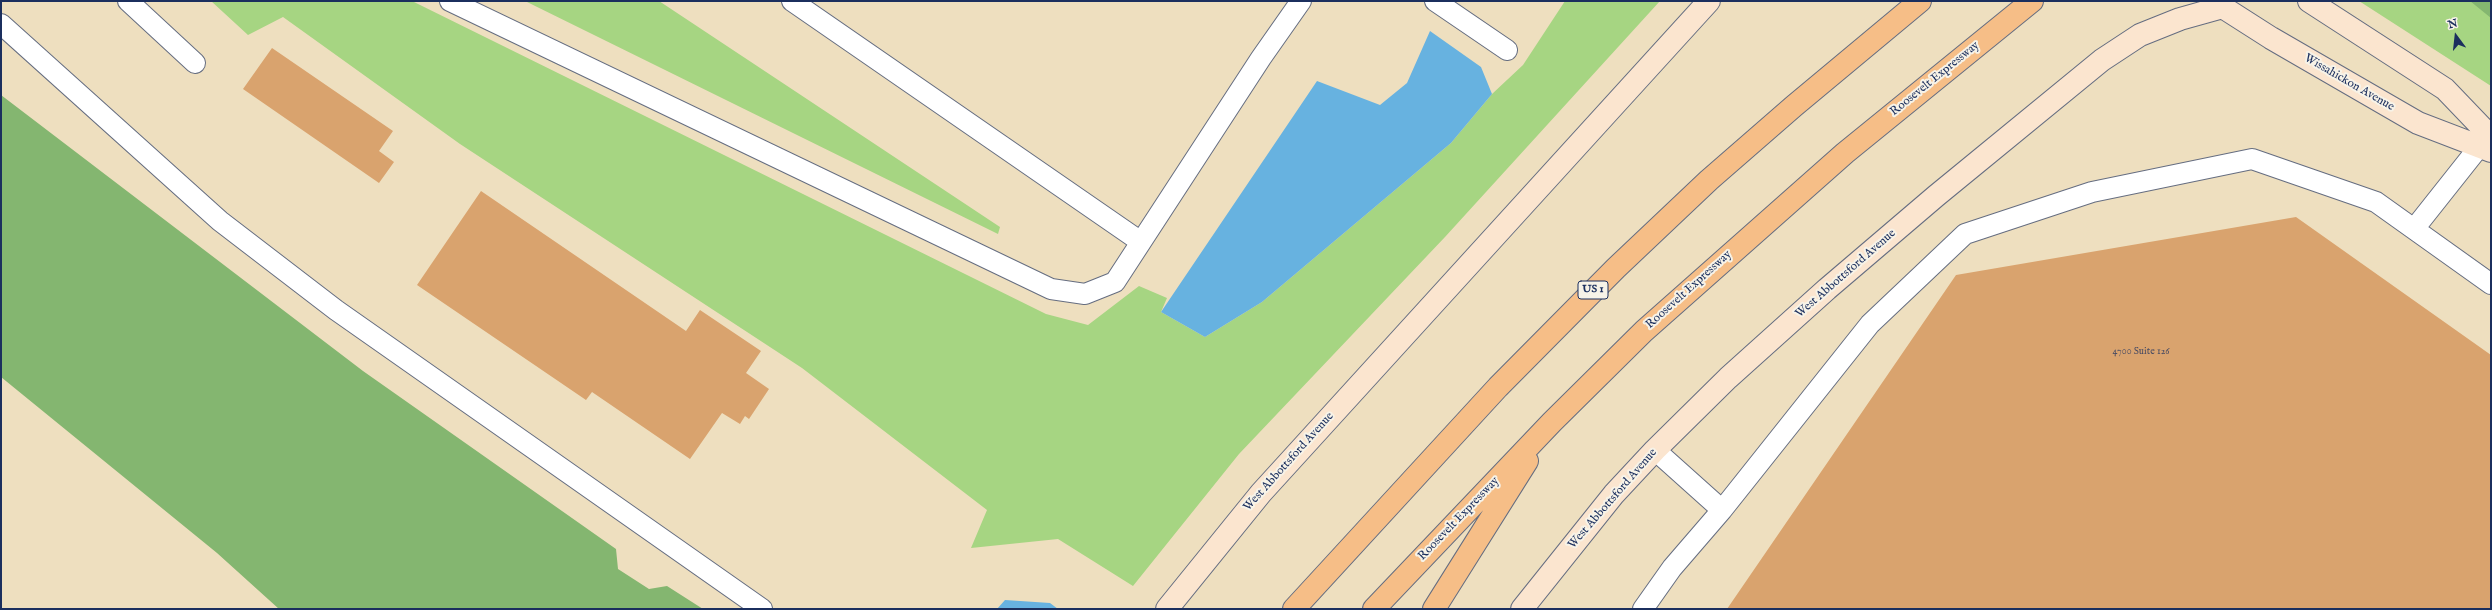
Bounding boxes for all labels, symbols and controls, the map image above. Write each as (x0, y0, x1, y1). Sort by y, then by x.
north arrow (2436, 16, 2476, 56)
text: N (2446, 16, 2459, 32)
street label: Roosevelt Expressway (1888, 39, 1982, 119)
street label: Wissahickon Avenue (2301, 51, 2397, 115)
street label: West Abbottsford Avenue (1793, 227, 1899, 321)
street label: Roosevelt Expressway (1643, 248, 1735, 332)
road number: US 1 (1578, 281, 1608, 299)
house number: 4700 Suite 126 (2112, 346, 2170, 358)
street label: West Abbottsford Avenue (1241, 410, 1337, 514)
street label: West Abbottsford Avenue (1566, 446, 1660, 552)
street label: Roosevelt Expressway (1415, 474, 1503, 564)

